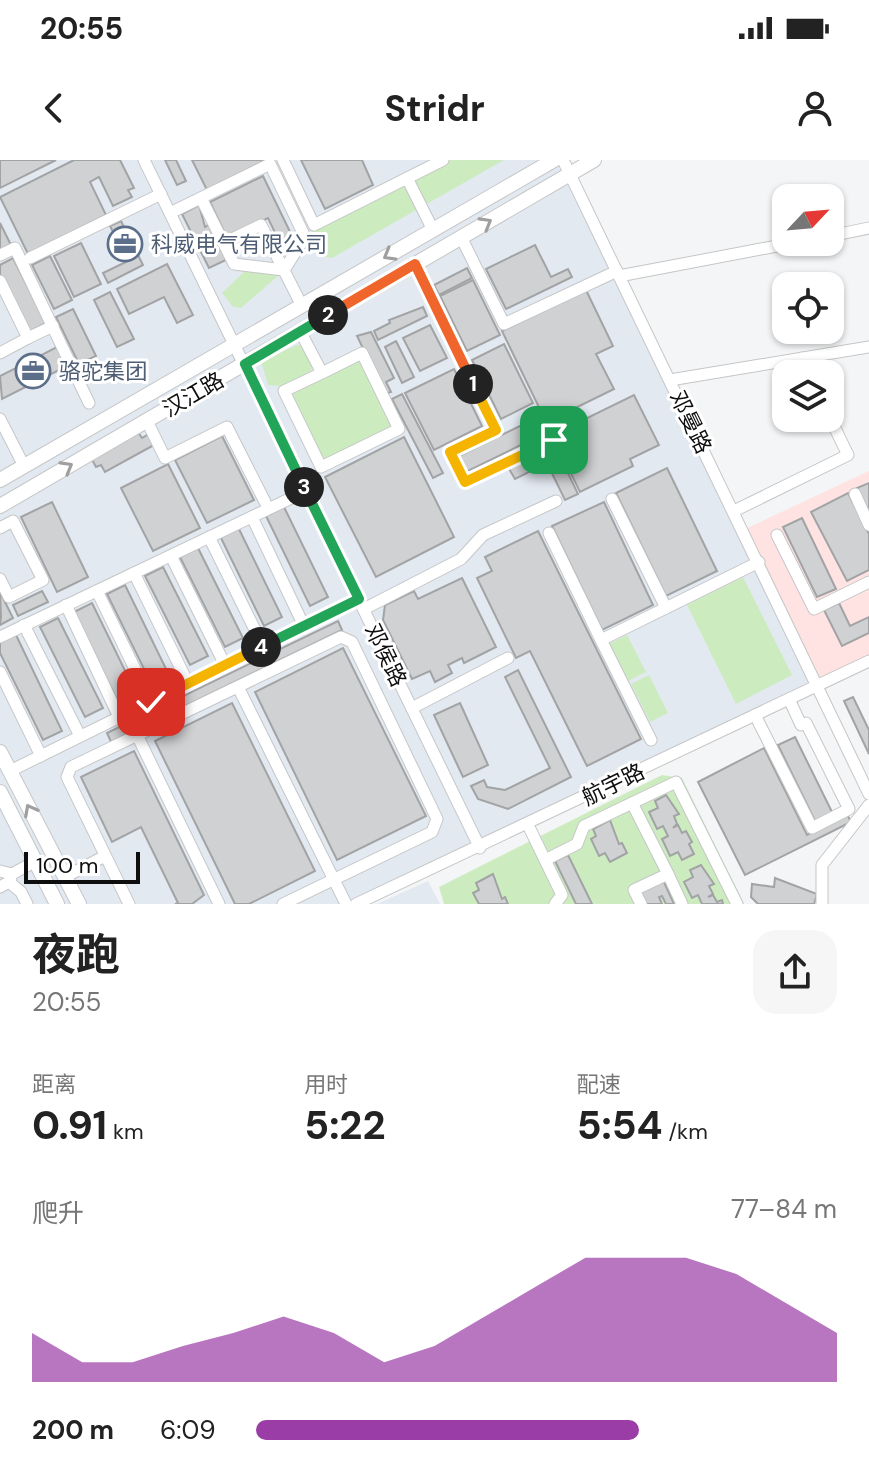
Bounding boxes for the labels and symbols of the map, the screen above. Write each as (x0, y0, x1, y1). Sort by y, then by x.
north arrow (772, 184, 844, 256)
one-way arrow (477, 217, 492, 233)
office icon: 科威电气有限公司 (106, 225, 144, 263)
place label: 科威电气有限公司 (151, 230, 327, 259)
one-way arrow (384, 245, 398, 261)
pin: 2 (308, 295, 348, 335)
office icon: 骆驼集团 (14, 352, 52, 390)
place label: 骆驼集团 (59, 357, 147, 386)
pin: 1 (453, 364, 493, 404)
street label: 汉江路 (157, 365, 229, 423)
street label: 邓曼路 (663, 386, 718, 458)
pin (520, 406, 588, 474)
one-way arrow (59, 461, 73, 477)
pin: 3 (284, 467, 324, 507)
street label: 邓侯路 (358, 619, 413, 691)
pin: 4 (241, 627, 281, 667)
pin (117, 668, 185, 736)
street label: 航宇路 (577, 757, 649, 812)
one-way arrow (25, 804, 40, 819)
scale bar (24, 848, 140, 884)

